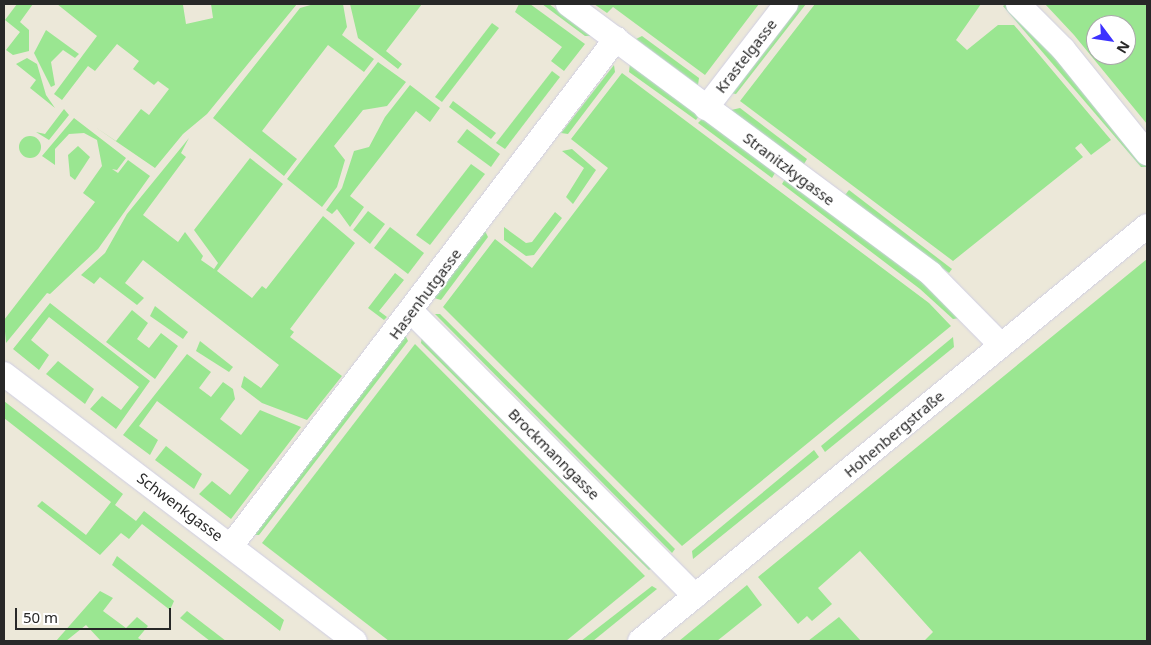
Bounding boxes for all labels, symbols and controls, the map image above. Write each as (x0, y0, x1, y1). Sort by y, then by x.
street label: Krastelgasse (712, 15, 780, 97)
north arrow (1086, 15, 1136, 65)
text: N (1112, 38, 1135, 57)
street label: Stranitzkygasse (740, 129, 838, 209)
street label: Hasenhutgasse (385, 245, 465, 343)
street label: Hohenbergstraße (840, 387, 948, 481)
street label: Brockmanngasse (505, 405, 603, 503)
street label: Schwenkgasse (134, 469, 226, 545)
scale bar (18, 598, 174, 630)
text: 50 m (23, 607, 58, 627)

